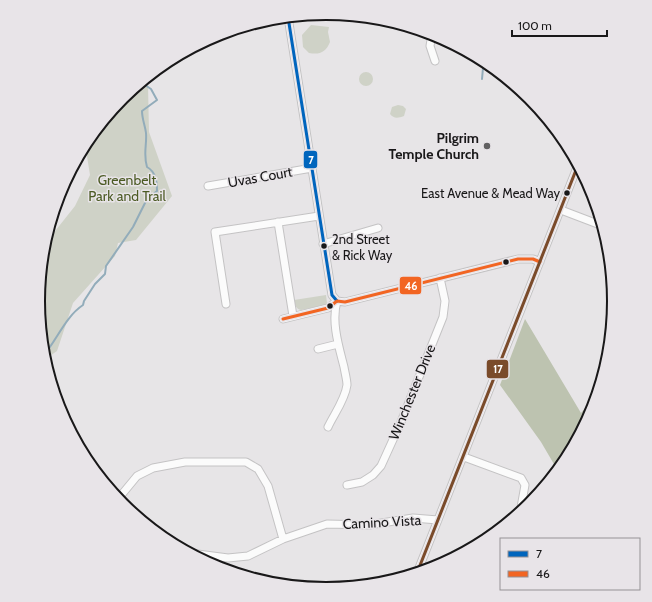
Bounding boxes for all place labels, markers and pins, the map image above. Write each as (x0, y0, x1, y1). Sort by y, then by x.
place label: Pilgrim Temple Church (388, 129, 479, 163)
marker: Pilgrim Temple Church (482, 141, 492, 151)
place label: East Avenue & Mead Way (421, 185, 560, 201)
marker: East Avenue & Mead Way (562, 188, 572, 198)
place label: 2nd Street & Rick Way (332, 231, 393, 263)
marker: 2nd Street & Rick Way (319, 241, 329, 251)
unlabelled marker (501, 257, 511, 267)
unlabelled marker (325, 301, 335, 311)

